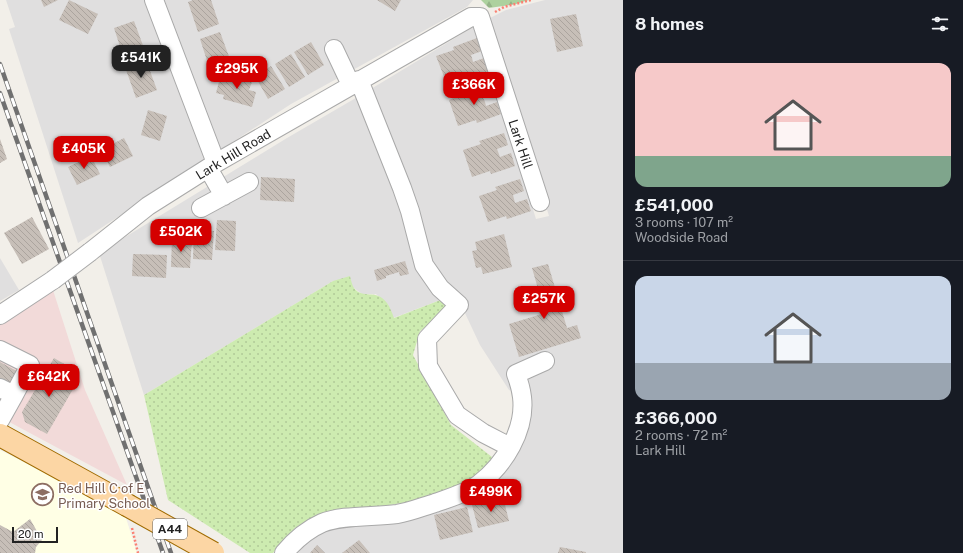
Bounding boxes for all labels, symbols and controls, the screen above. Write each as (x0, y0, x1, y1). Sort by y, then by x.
icon: filters (929, 13, 951, 35)
text: 8 homes (635, 14, 704, 34)
pin: £541K (113, 45, 169, 79)
text: £541K (121, 50, 161, 65)
pin: £295K (209, 56, 265, 90)
text: £295K (215, 61, 259, 76)
pin: £366K (446, 72, 502, 106)
text: £366K (452, 77, 496, 92)
icon: home (757, 89, 829, 161)
street label: Lark Hill (506, 118, 536, 171)
street label: Lark Hill Road (193, 126, 274, 183)
pin: £405K (56, 136, 112, 170)
text: £405K (62, 141, 106, 156)
text: £541,000 (635, 195, 713, 215)
text: 3 rooms · 107 m² (635, 215, 733, 230)
pin: £502K (153, 219, 209, 253)
text: £502K (159, 224, 203, 239)
text: Woodside Road (635, 230, 728, 245)
pin: £257K (516, 286, 572, 320)
text: £257K (523, 291, 565, 306)
icon: home (757, 302, 829, 374)
pin: £642K (21, 364, 77, 398)
text: £642K (27, 369, 71, 384)
text: £366,000 (635, 408, 717, 428)
text: 2 rooms · 72 m² (635, 428, 727, 443)
text: Lark Hill (635, 443, 686, 458)
pin: £499K (463, 479, 519, 513)
place label: Red Hill C of E Primary School (58, 481, 150, 511)
school or university icon: Red Hill C of E Primary School (29, 482, 55, 508)
text: £499K (469, 484, 513, 499)
road number: A44 (153, 519, 187, 539)
scale bar (12, 525, 58, 544)
text: 20 m (18, 528, 43, 540)

